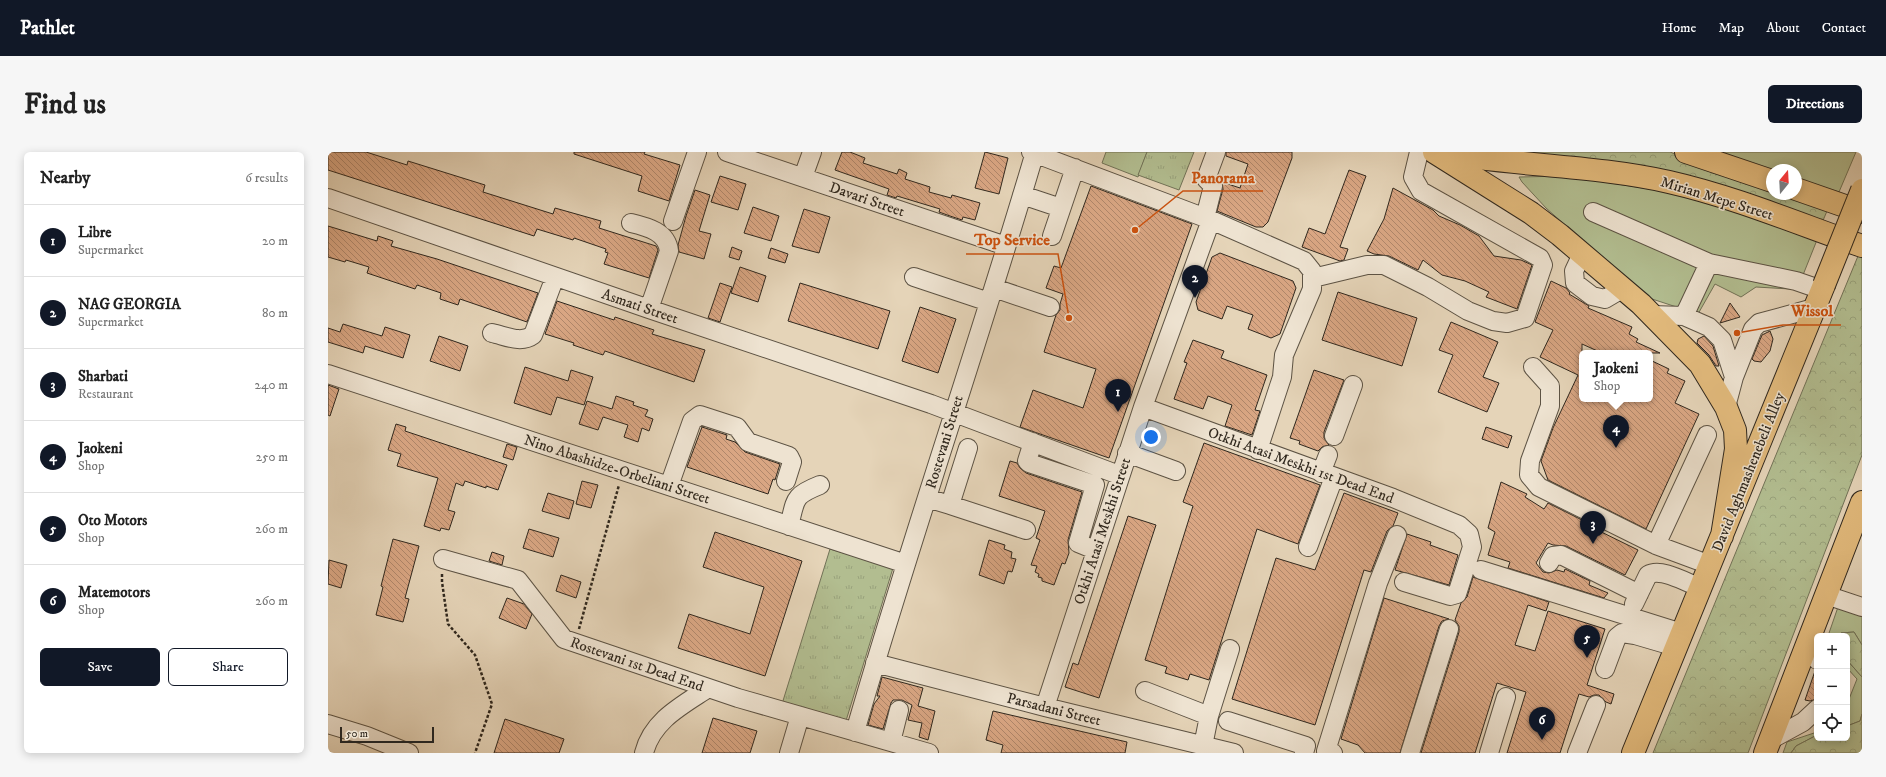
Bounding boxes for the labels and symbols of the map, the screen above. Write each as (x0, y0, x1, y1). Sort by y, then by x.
callout: Panorama (1183, 163, 1263, 191)
north arrow (1766, 164, 1802, 200)
text: Panorama (1191, 168, 1256, 188)
street label: Mirian Mepe Street (1658, 172, 1776, 225)
street label: Davari Street (827, 178, 907, 221)
callout: Top Service (966, 226, 1058, 254)
text: Top Service (973, 230, 1050, 250)
pin: 2 (1182, 265, 1208, 298)
street label: Asmati Street (599, 285, 681, 328)
callout: Wissol (1783, 297, 1841, 325)
text: Wissol (1790, 301, 1834, 321)
pin: 1 (1105, 379, 1131, 412)
street label: David Aghmashenebeli Alley (1708, 389, 1790, 555)
street label: Rostevani Street (921, 393, 968, 491)
pin: 4 (1603, 415, 1629, 448)
street label: Otkhi Atasi Meskhi 1st Dead End (1205, 423, 1397, 508)
your location (1141, 427, 1161, 447)
street label: Nino Abashidze-Orbeliani Street (521, 430, 713, 509)
street label: Otkhi Atasi Meskhi Street (1070, 455, 1135, 607)
pin: 3 (1580, 511, 1606, 544)
pin: 5 (1574, 625, 1600, 658)
street label: Rostevani 1st Dead End (568, 633, 707, 696)
street label: Parsadani Street (1005, 689, 1103, 730)
pin: 6 (1529, 707, 1555, 740)
scale bar (340, 725, 434, 744)

